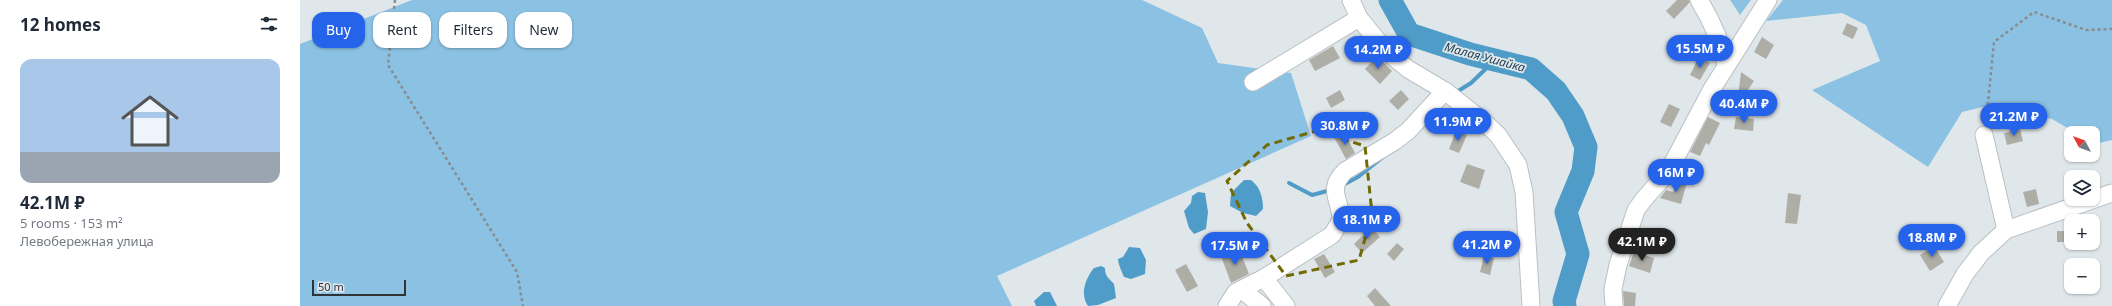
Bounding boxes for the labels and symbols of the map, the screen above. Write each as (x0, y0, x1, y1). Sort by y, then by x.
pin: 15.5M ₽ (1663, 35, 1737, 69)
pin: 14.2M ₽ (1341, 36, 1415, 70)
water label: Малая Ушайка (1443, 38, 1527, 76)
pin: 40.4M ₽ (1707, 90, 1781, 124)
pin: 21.2M ₽ (1977, 103, 2051, 137)
pin: 11.9M ₽ (1421, 108, 1495, 142)
pin: 30.8M ₽ (1308, 112, 1382, 146)
north arrow (2064, 126, 2100, 162)
pin: 16M ₽ (1648, 159, 1704, 193)
pin: 18.1M ₽ (1330, 206, 1404, 240)
pin: 18.8M ₽ (1895, 224, 1969, 258)
pin: 42.1M ₽ (1605, 228, 1679, 262)
pin: 41.2M ₽ (1450, 231, 1524, 265)
pin: 17.5M ₽ (1198, 232, 1272, 266)
scale bar (312, 278, 406, 297)

